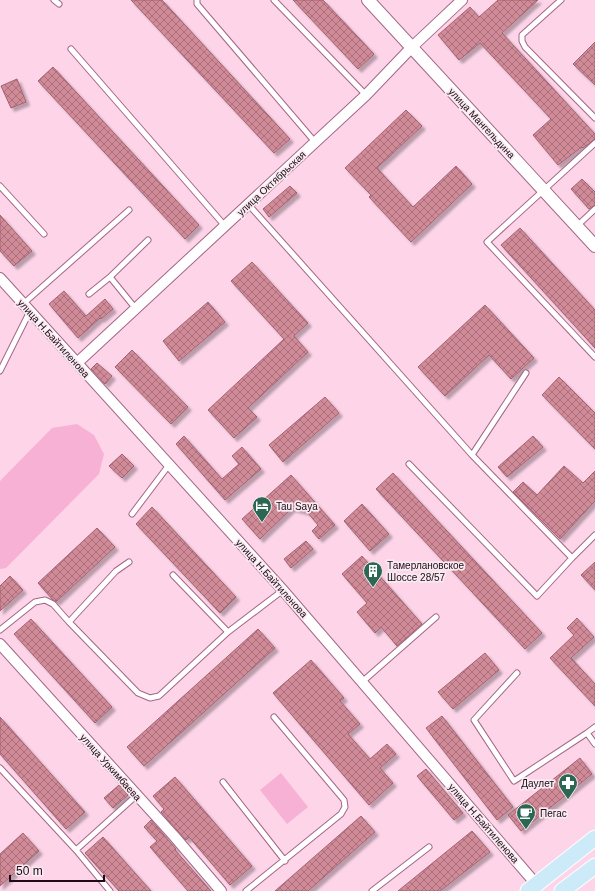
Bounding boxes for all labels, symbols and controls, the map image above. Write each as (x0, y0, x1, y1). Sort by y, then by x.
street label: улица Мангельдина (446, 86, 517, 161)
street label: улица Октябрьская (235, 149, 308, 218)
street label: улица Н.Байтиленова (16, 297, 92, 380)
hotel icon: Tau Saya (251, 495, 273, 523)
place label: Tau Saya (276, 501, 318, 512)
street label: улица Н.Байтиленова (234, 537, 310, 620)
building icon: Тамерлановское Шоссе 28/57 (362, 560, 384, 588)
place label: Тамерлановское Шоссе 28/57 (387, 560, 465, 583)
street label: улица Уркимбаева (78, 732, 144, 803)
pharmacy icon: Даулет (557, 772, 579, 800)
place label: Даулет (521, 778, 554, 789)
street label: улица Н.Байтиленова (446, 781, 521, 866)
cafe icon: Пегас (515, 802, 537, 830)
place label: Пегас (540, 808, 567, 819)
scale bar (10, 857, 104, 883)
text: 50 m (16, 864, 43, 878)

